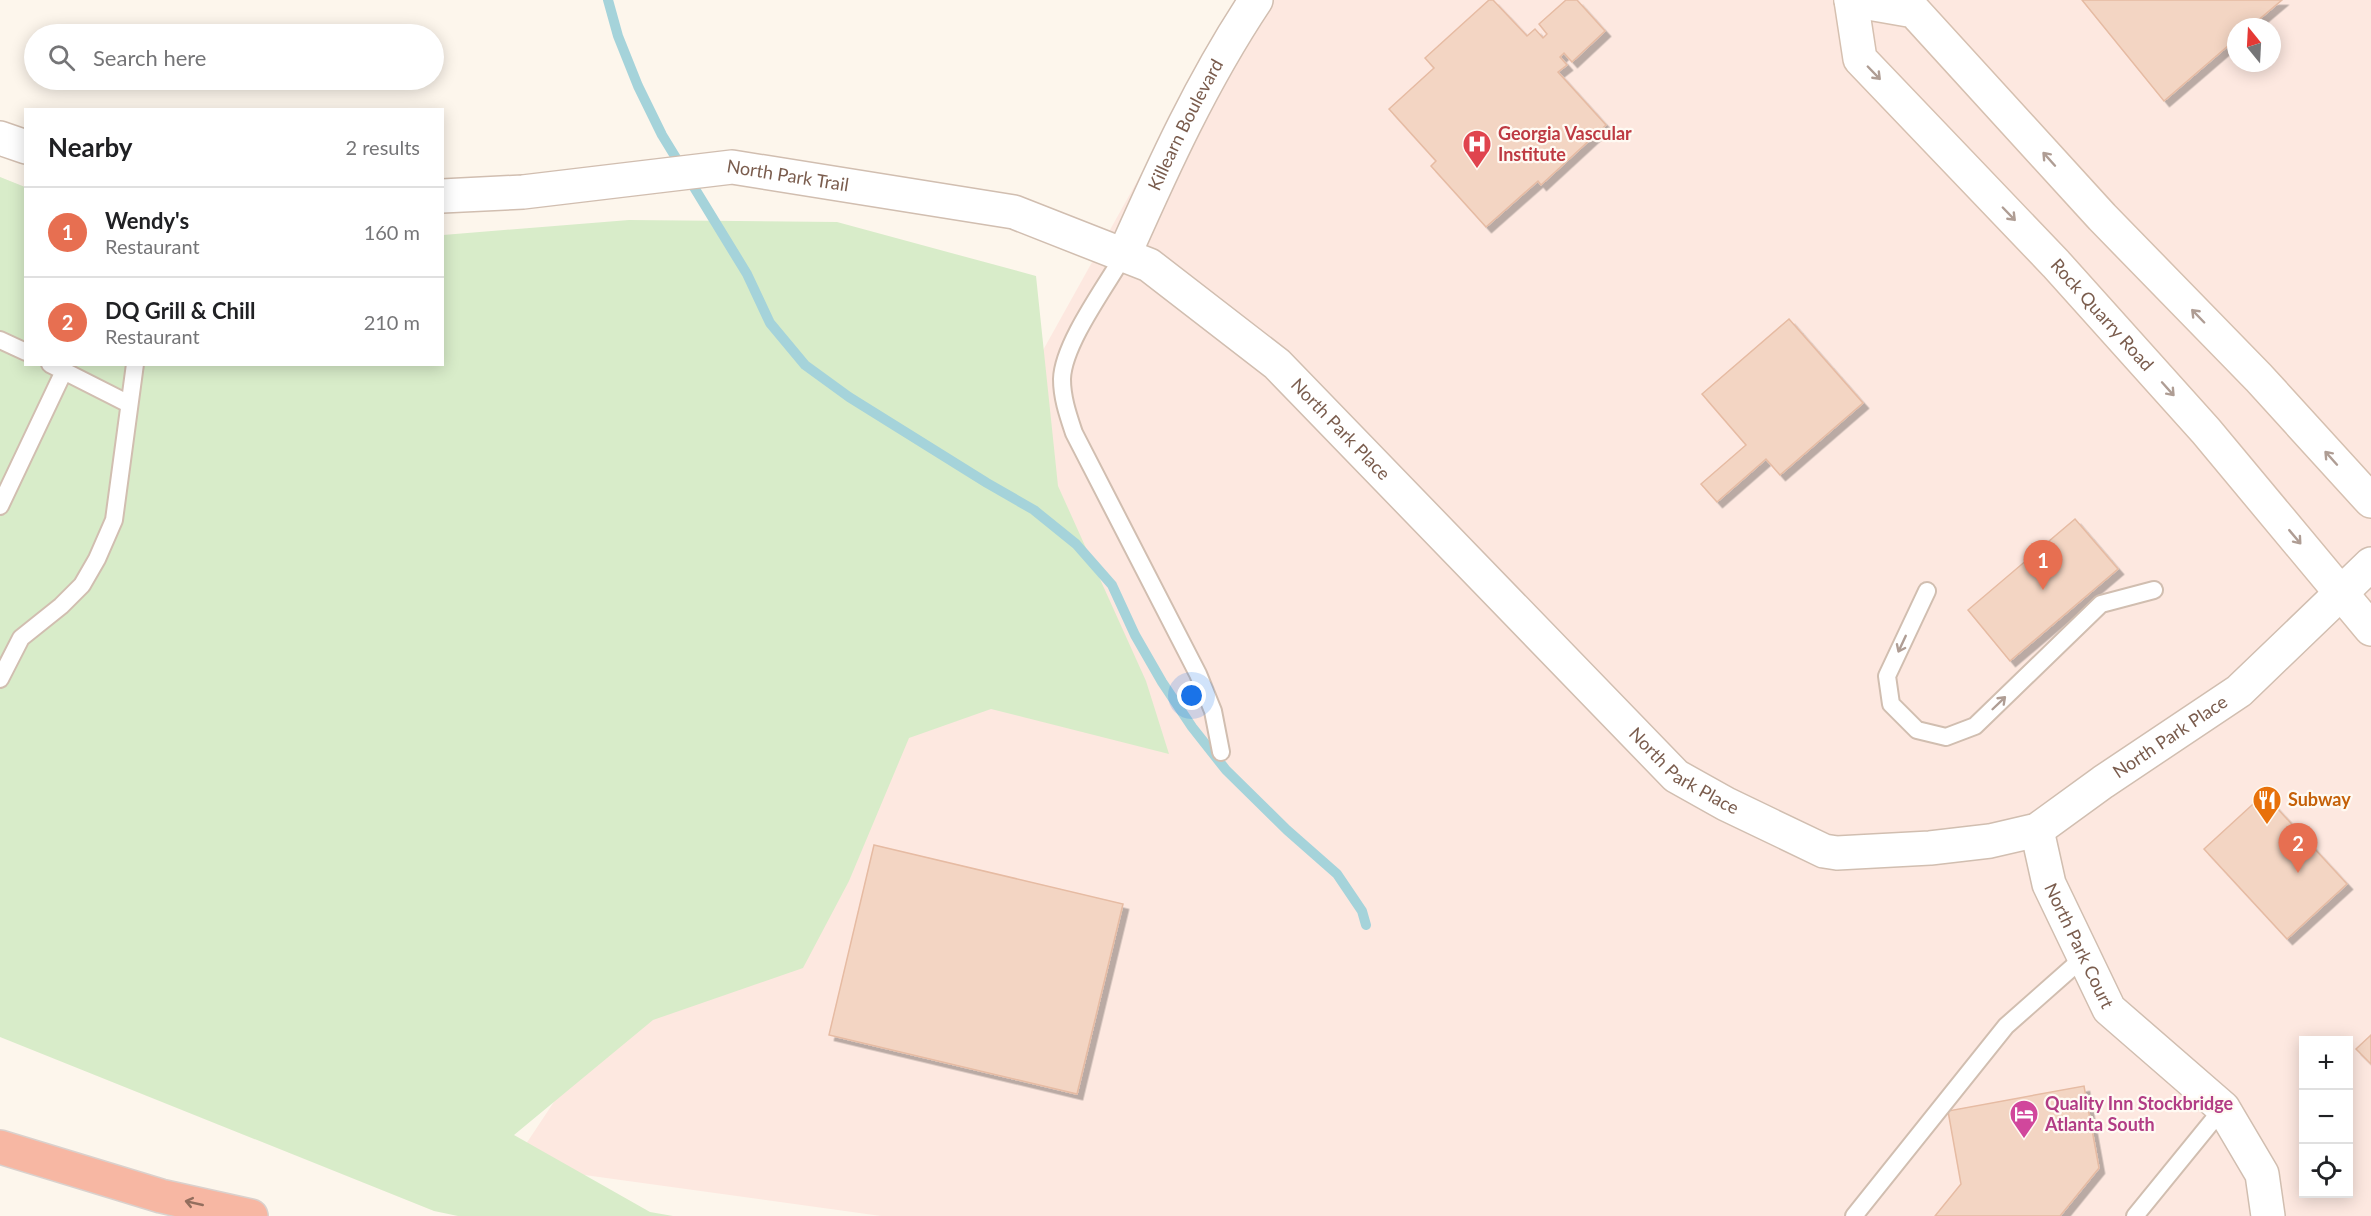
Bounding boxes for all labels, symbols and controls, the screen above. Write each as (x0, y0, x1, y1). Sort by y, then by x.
north arrow (2227, 18, 2281, 72)
search box (24, 24, 444, 90)
icon: search (45, 41, 78, 74)
text: Search here (93, 44, 206, 71)
street label: Killearn Boulevard (1143, 55, 1227, 194)
one-way arrow (1866, 66, 1881, 81)
place label: Georgia Vascular Institute (1498, 122, 1632, 165)
hospital icon: Georgia Vascular Institute (1461, 128, 1493, 170)
text: Nearby (48, 131, 133, 163)
text: 2 results (345, 135, 420, 159)
one-way arrow (2042, 152, 2056, 167)
street label: North Park Trail (725, 154, 850, 195)
one-way arrow (2001, 206, 2015, 221)
text: Wendy's (105, 207, 189, 234)
text: 1 (62, 220, 73, 244)
text: 160 m (364, 220, 420, 244)
text: Restaurant (105, 234, 200, 258)
street label: Rock Quarry Road (2047, 254, 2159, 375)
text: DQ Grill & Chill (105, 297, 255, 324)
one-way arrow (2191, 308, 2205, 323)
text: 2 (62, 310, 73, 334)
text: 210 m (364, 310, 420, 334)
text: Restaurant (105, 324, 200, 348)
street label: North Park Place (1287, 373, 1395, 484)
one-way arrow (2161, 381, 2175, 396)
one-way arrow (2324, 451, 2338, 466)
one-way arrow (2288, 529, 2302, 544)
pin: 1 (2024, 540, 2062, 590)
one-way arrow (1896, 635, 1908, 653)
your location (1177, 681, 1206, 710)
street label: North Park Place (2108, 690, 2231, 782)
one-way arrow (1992, 695, 2007, 710)
street label: North Park Place (1625, 722, 1743, 819)
restaurant icon: Subway (2251, 784, 2283, 826)
place label: Subway (2288, 788, 2351, 810)
pin: 2 (2278, 824, 2318, 873)
street label: North Park Court (2040, 879, 2119, 1012)
map controls (2299, 1036, 2353, 1198)
button: + (2299, 1036, 2353, 1090)
button: − (2299, 1090, 2353, 1144)
place label: Quality Inn Stockbridge Atlanta South (2044, 1092, 2234, 1135)
hotel icon: Quality Inn Stockbridge Atlanta South (2008, 1098, 2040, 1140)
button: locate (2299, 1144, 2353, 1198)
one-way arrow (185, 1197, 204, 1208)

